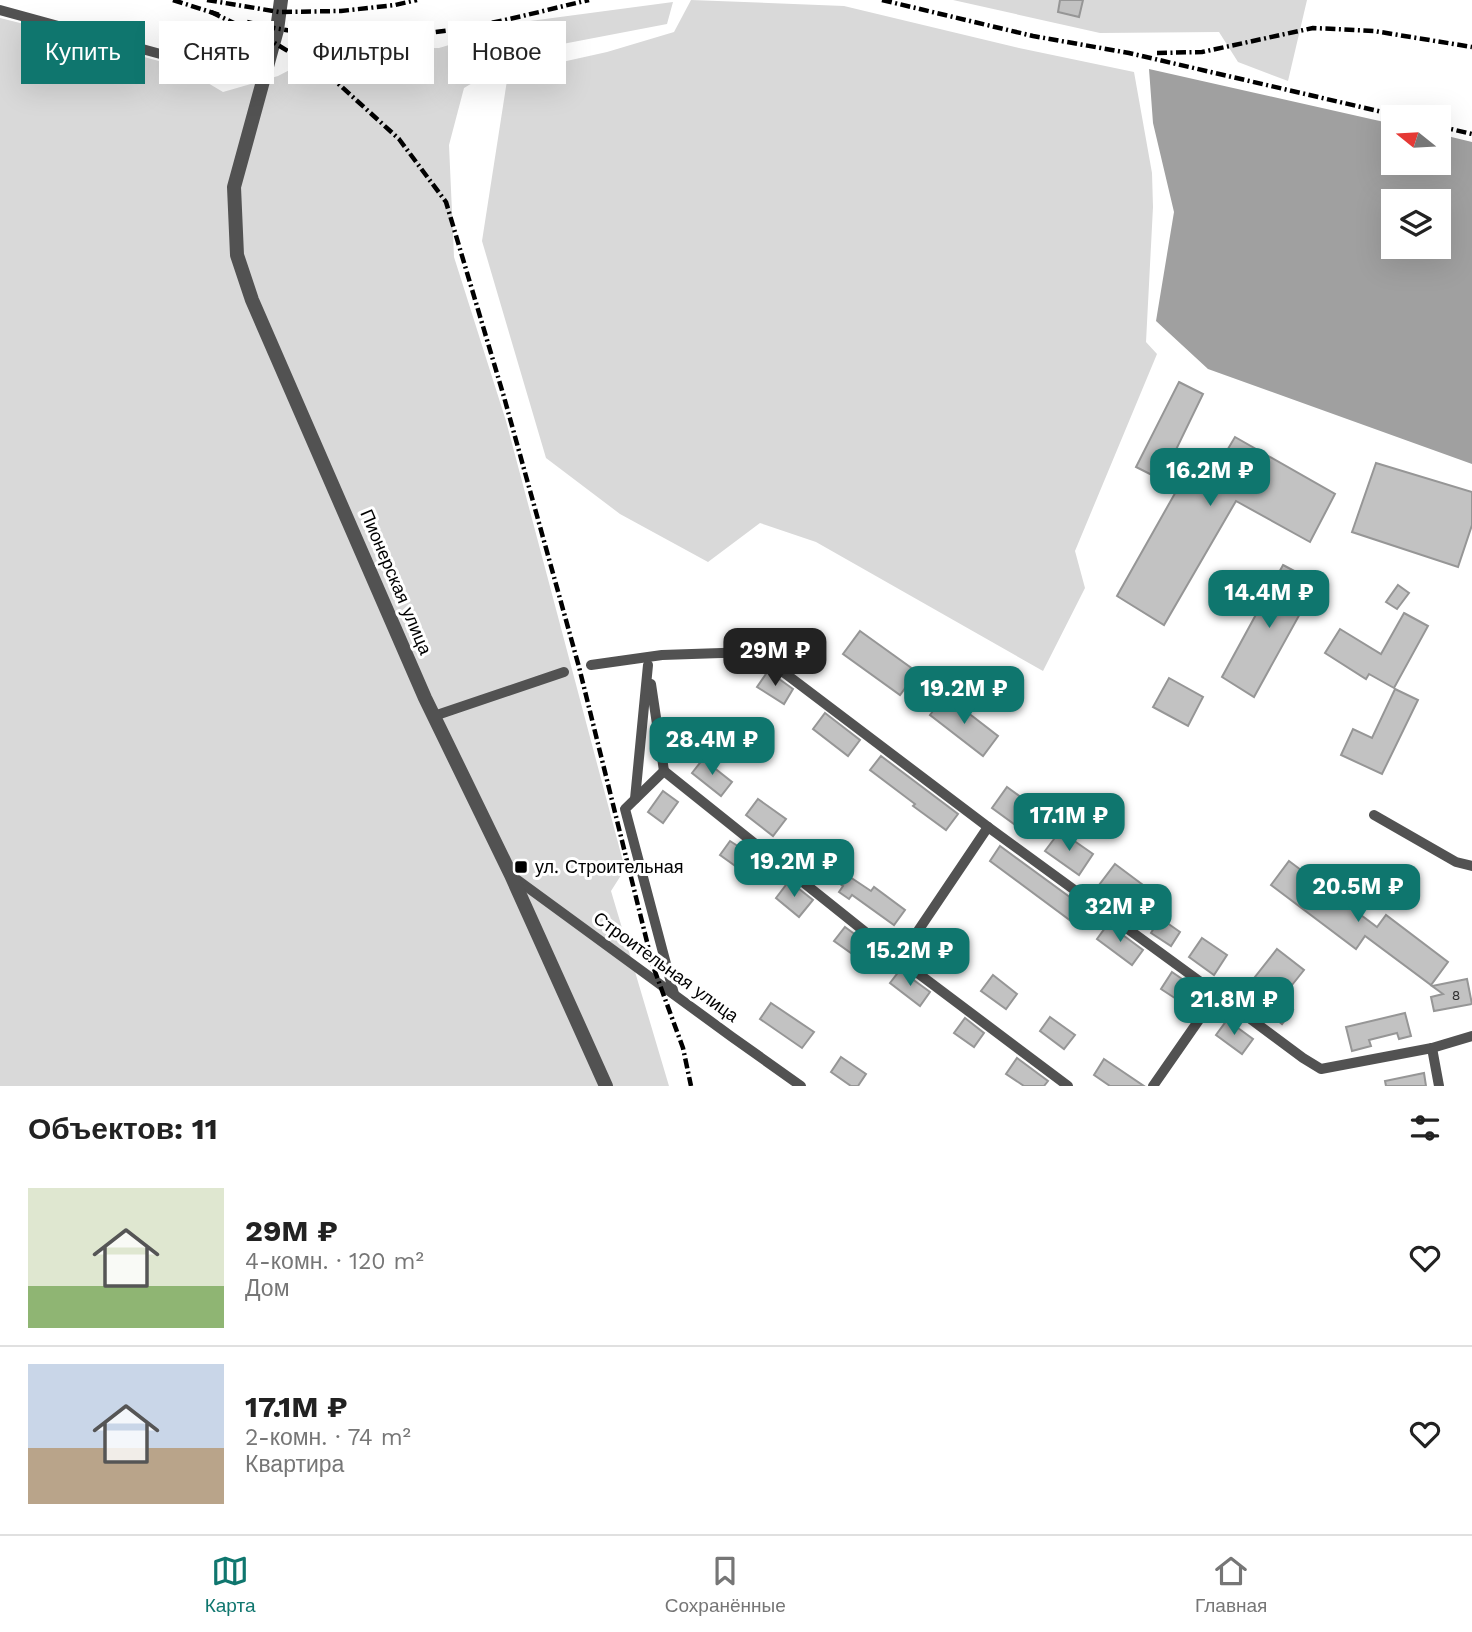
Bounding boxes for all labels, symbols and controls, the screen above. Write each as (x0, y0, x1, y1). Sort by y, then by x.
chip: Купить (21, 21, 145, 84)
chip: Снять (159, 21, 274, 84)
chip: Фильтры (288, 21, 434, 84)
chip: Новое (448, 21, 566, 84)
north arrow (1381, 105, 1451, 175)
map controls (1381, 105, 1451, 259)
button: layers (1381, 189, 1451, 259)
pin: 16.2M ₽ (1145, 448, 1275, 508)
text: 16.2M ₽ (1166, 457, 1254, 484)
street label: Пионерская улица (356, 506, 437, 658)
pin: 14.4M ₽ (1204, 570, 1334, 630)
text: 14.4M ₽ (1224, 579, 1314, 606)
pin: 29M ₽ (726, 628, 824, 688)
text: 29M ₽ (739, 637, 811, 664)
pin: 19.2M ₽ (899, 666, 1029, 726)
text: 19.2M ₽ (920, 675, 1008, 702)
pin: 28.4M ₽ (647, 718, 777, 777)
text: 28.4M ₽ (666, 726, 758, 753)
pin: 17.1M ₽ (1004, 794, 1134, 853)
text: 17.1M ₽ (1030, 802, 1108, 829)
pin: 19.2M ₽ (729, 839, 859, 899)
text: 19.2M ₽ (750, 848, 838, 875)
place label: ул. Строительная (535, 856, 683, 877)
marker: ул. Строительная (513, 859, 529, 875)
pin: 20.5M ₽ (1293, 864, 1423, 924)
text: 20.5M ₽ (1312, 873, 1404, 900)
pin: 32M ₽ (1071, 884, 1169, 944)
text: 32M ₽ (1085, 893, 1155, 920)
street label: Строительная улица (590, 907, 744, 1027)
pin: 15.2M ₽ (845, 928, 975, 988)
text: 15.2M ₽ (866, 937, 954, 964)
pin: 21.8M ₽ (1169, 978, 1299, 1037)
text: 21.8M ₽ (1190, 986, 1278, 1013)
house number: 8 (1452, 987, 1460, 1003)
icon: filters (1406, 1109, 1444, 1147)
text: Объектов: 11 (28, 1111, 218, 1146)
text: 29M ₽ (245, 1213, 338, 1248)
icon: home (84, 1216, 168, 1300)
icon: heart (1406, 1239, 1444, 1277)
text: 4-комн. · 120 m² (245, 1248, 424, 1275)
text: Дом (245, 1275, 289, 1302)
text: 17.1M ₽ (245, 1389, 348, 1424)
icon: home (84, 1392, 168, 1476)
icon: heart (1406, 1415, 1444, 1453)
text: 2-комн. · 74 m² (245, 1424, 411, 1451)
text: Квартира (245, 1451, 344, 1478)
tab: Карта (205, 1552, 255, 1617)
tab: Сохранённые (665, 1552, 786, 1617)
tab: Главная (1195, 1552, 1267, 1617)

